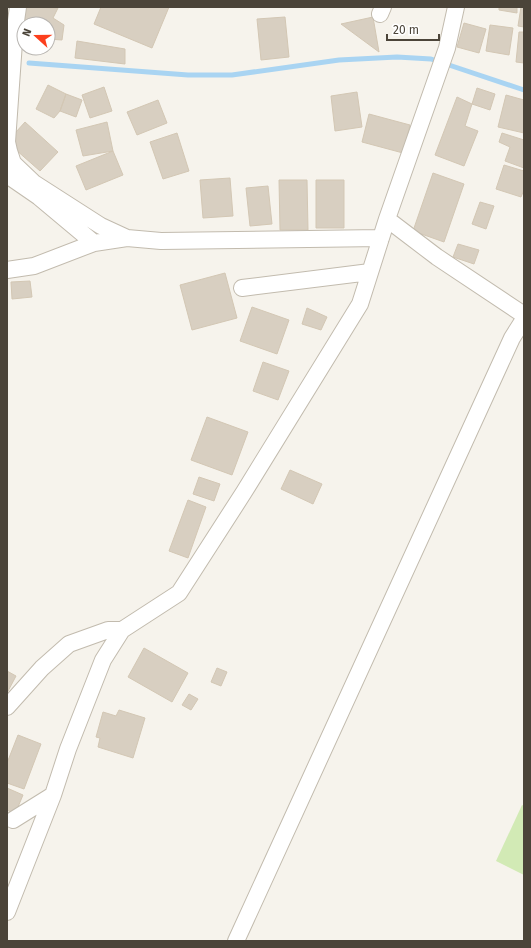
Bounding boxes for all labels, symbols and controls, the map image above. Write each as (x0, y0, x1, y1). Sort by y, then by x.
north arrow (16, 16, 56, 56)
scale bar (387, 16, 439, 42)
text: 20 m (393, 23, 419, 37)
text: N (20, 27, 35, 38)

